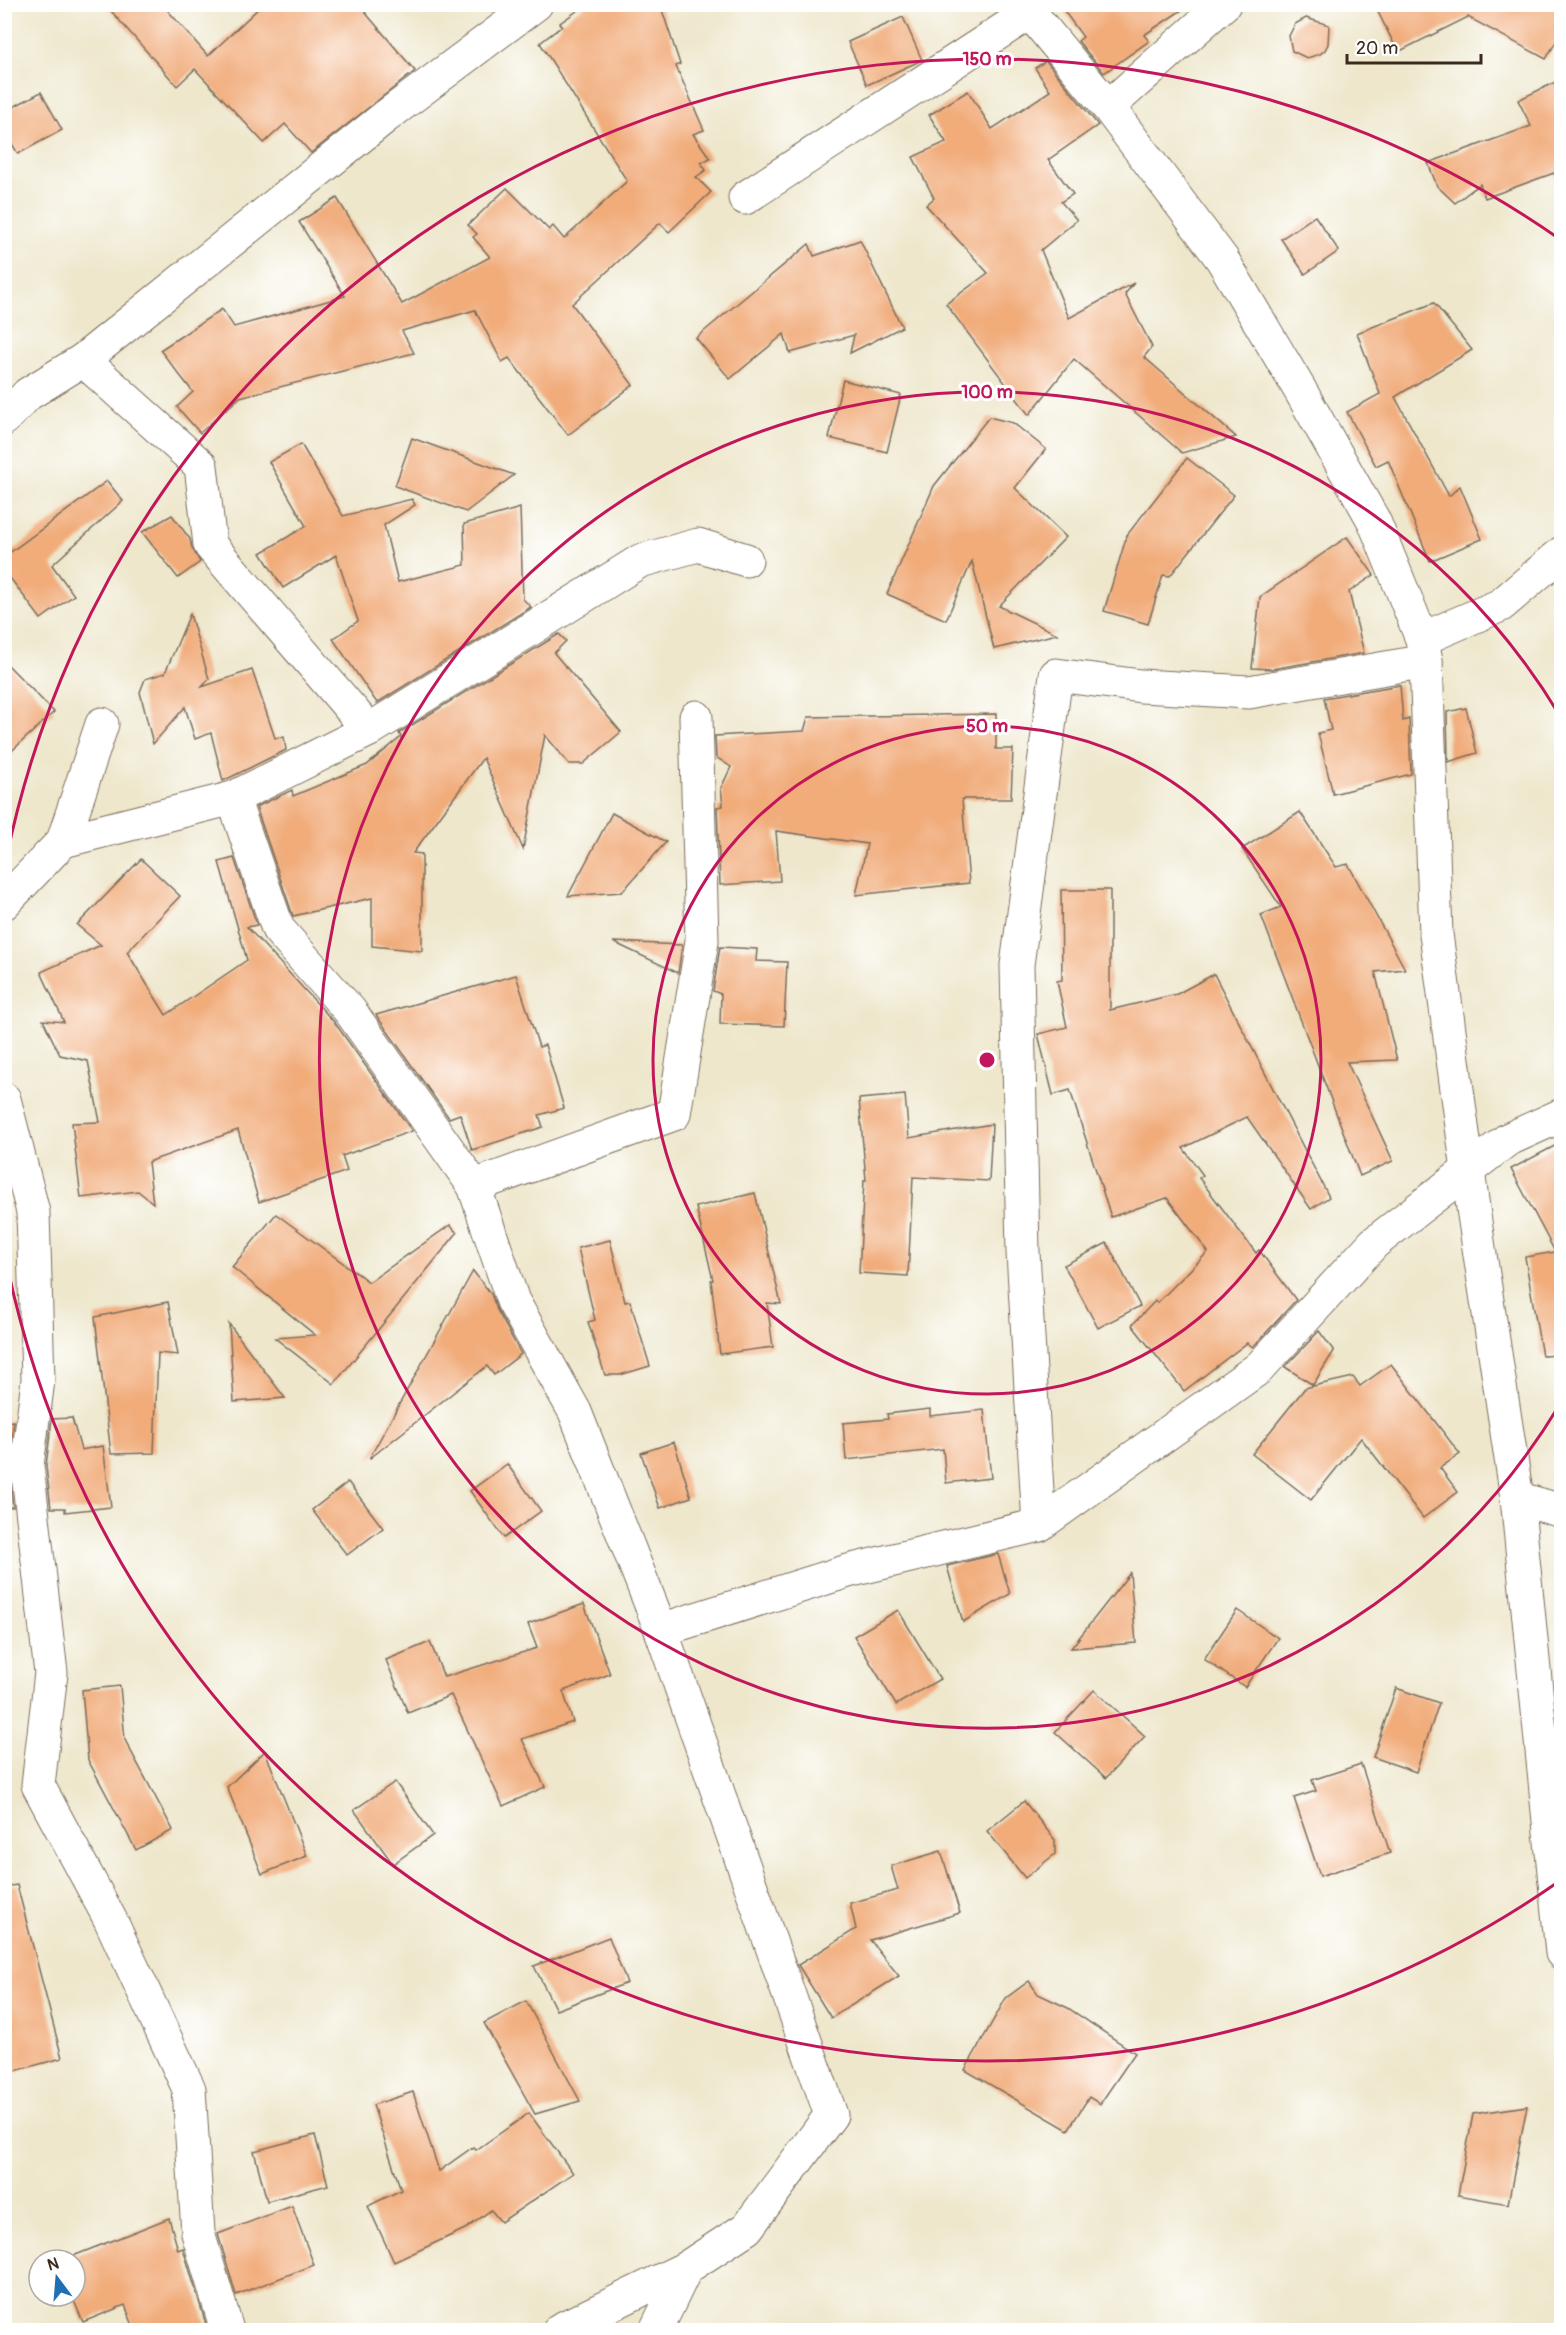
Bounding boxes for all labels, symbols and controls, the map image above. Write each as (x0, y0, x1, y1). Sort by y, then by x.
scale bar (1347, 27, 1480, 65)
text: 20 m (1356, 37, 1398, 60)
text: 150 m (963, 48, 1012, 71)
text: 100 m (961, 381, 1013, 404)
text: 50 m (966, 715, 1008, 738)
centre of rings (977, 1050, 997, 1070)
north arrow (27, 2248, 87, 2308)
text: N (45, 2253, 61, 2276)

